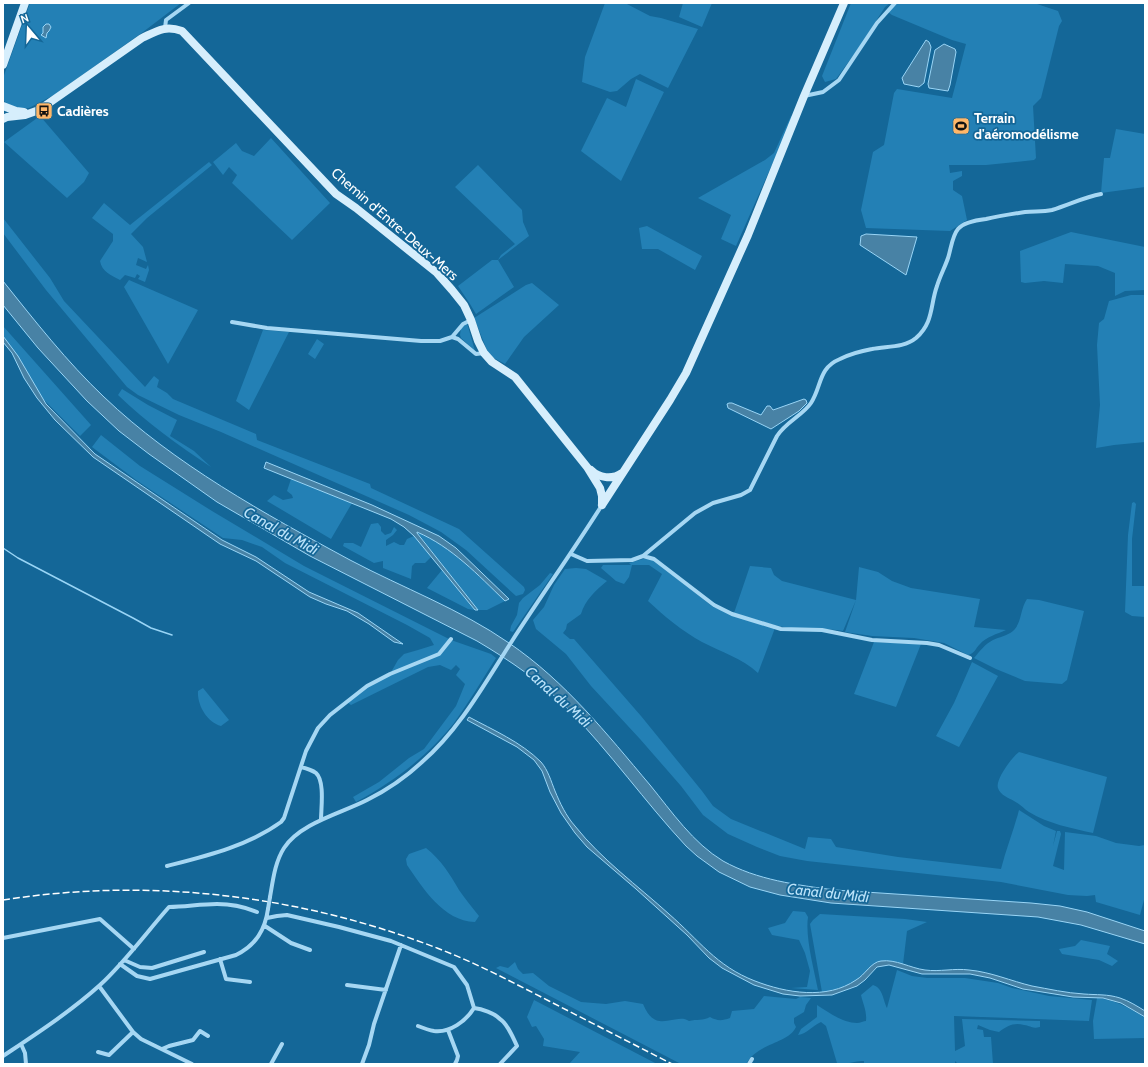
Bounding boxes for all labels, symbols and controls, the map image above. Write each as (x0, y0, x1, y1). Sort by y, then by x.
north arrow (8, 8, 48, 48)
text: N (19, 11, 31, 26)
bus stop icon: Cadières (34, 101, 54, 121)
place label: Cadières (57, 102, 109, 120)
place label: Terrain d'aéromodélisme (974, 109, 1079, 143)
sports icon: Terrain d'aéromodélisme (951, 116, 971, 136)
street label: Chemin d'Entre-Deux-Mers (328, 164, 462, 284)
water label: Canal du Midi (241, 503, 322, 559)
water label: Canal du Midi (521, 663, 595, 732)
water label: Canal du Midi (786, 880, 871, 906)

